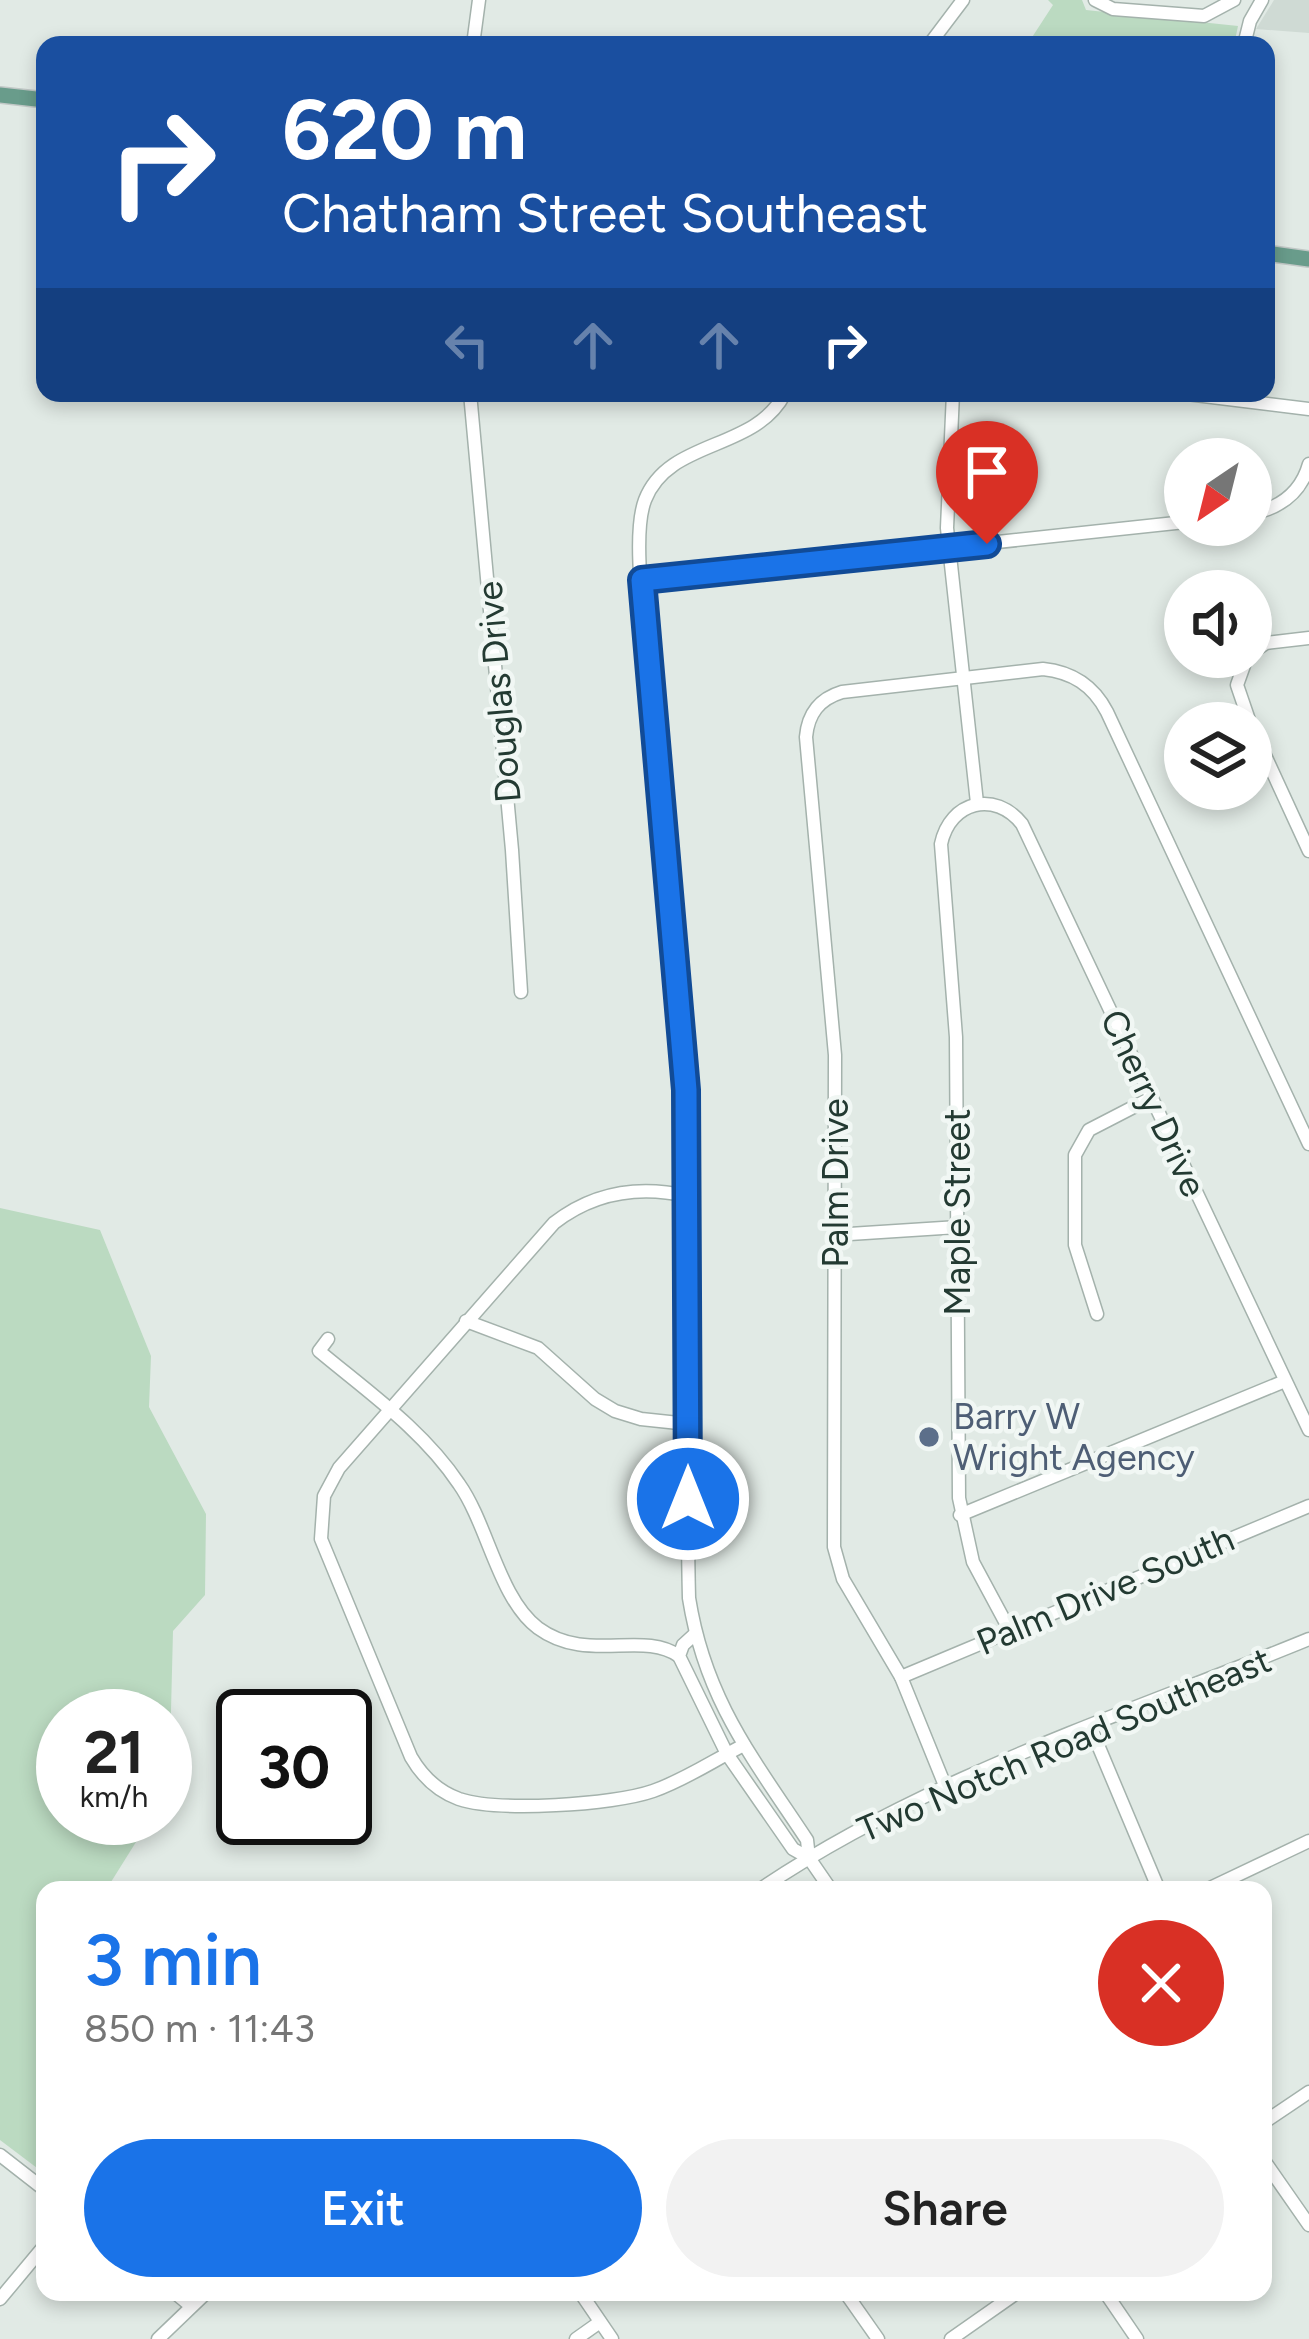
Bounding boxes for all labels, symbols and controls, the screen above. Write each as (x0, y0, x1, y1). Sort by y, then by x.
text: 620 m (282, 79, 527, 180)
icon: right (84, 84, 240, 240)
text: Chatham Street Southeast (282, 181, 928, 246)
icon: left (434, 312, 500, 378)
icon: ahead (560, 312, 626, 378)
icon: ahead (686, 312, 752, 378)
icon: right (812, 312, 878, 378)
pin (936, 421, 1038, 544)
north arrow (1164, 438, 1272, 546)
map controls (1164, 438, 1272, 810)
icon: arrive (954, 439, 1020, 505)
button: sound (1164, 570, 1272, 678)
street label: Douglas Drive (467, 579, 530, 804)
button: layers (1164, 702, 1272, 810)
street label: Cherry Drive (1092, 1003, 1216, 1203)
street label: Palm Drive (814, 1098, 857, 1268)
street label: Maple Street (936, 1108, 979, 1316)
place label: Barry W Wright Agency (953, 1395, 1195, 1479)
marker: Barry W Wright Agency (916, 1424, 942, 1450)
position arrow (625, 1436, 751, 1562)
street label: Palm Drive South (970, 1517, 1240, 1664)
street label: Two Notch Road Southeast (851, 1638, 1277, 1851)
speed limit sign: 30 (216, 1689, 372, 1845)
text: 21 (84, 1716, 144, 1788)
text: km/h (80, 1778, 148, 1815)
text: 3 min (84, 1917, 262, 2003)
button: close (1098, 1920, 1224, 2046)
text: 850 m · 11:43 (84, 2005, 315, 2052)
button: Exit (84, 2139, 642, 2277)
button: Share (666, 2139, 1224, 2277)

